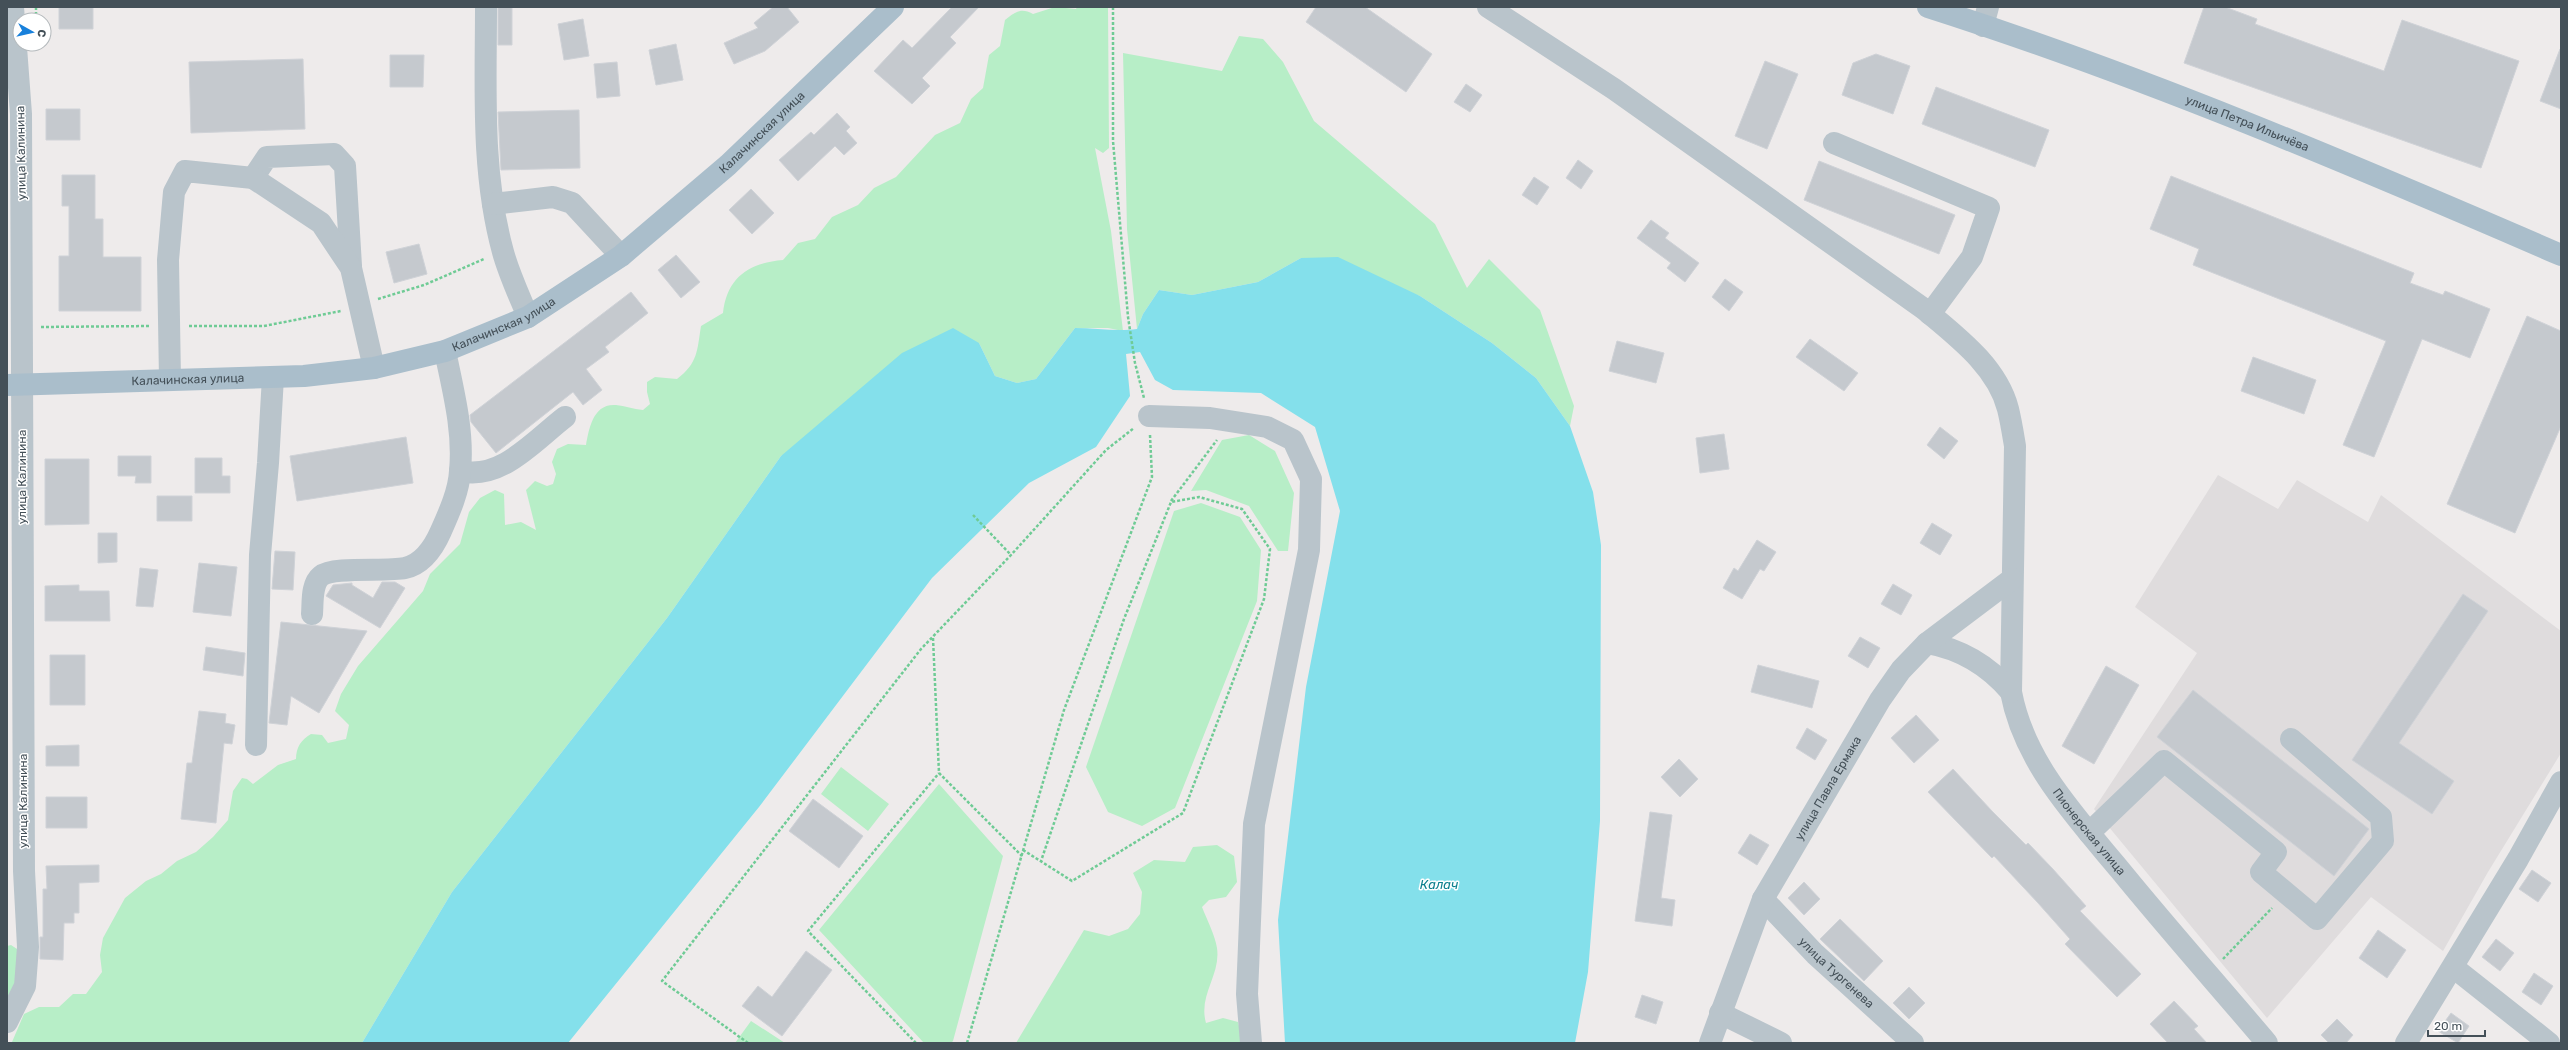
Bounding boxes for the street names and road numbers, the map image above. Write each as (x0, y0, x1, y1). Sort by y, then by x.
street label: Калачинская улица (716, 88, 808, 176)
street label: улица Петра Ильичёва (2184, 92, 2311, 154)
street label: улица Калинина (13, 106, 29, 200)
street label: Калачинская улица (450, 294, 558, 354)
street label: Калачинская улица (131, 371, 245, 388)
street label: улица Калинина (15, 430, 29, 524)
street label: улица Павла Ермака (1792, 734, 1864, 843)
street label: улица Калинина (16, 754, 30, 848)
street label: Пионерская улица (2050, 786, 2128, 878)
street label: улица Тургенева (1796, 934, 1877, 1011)

